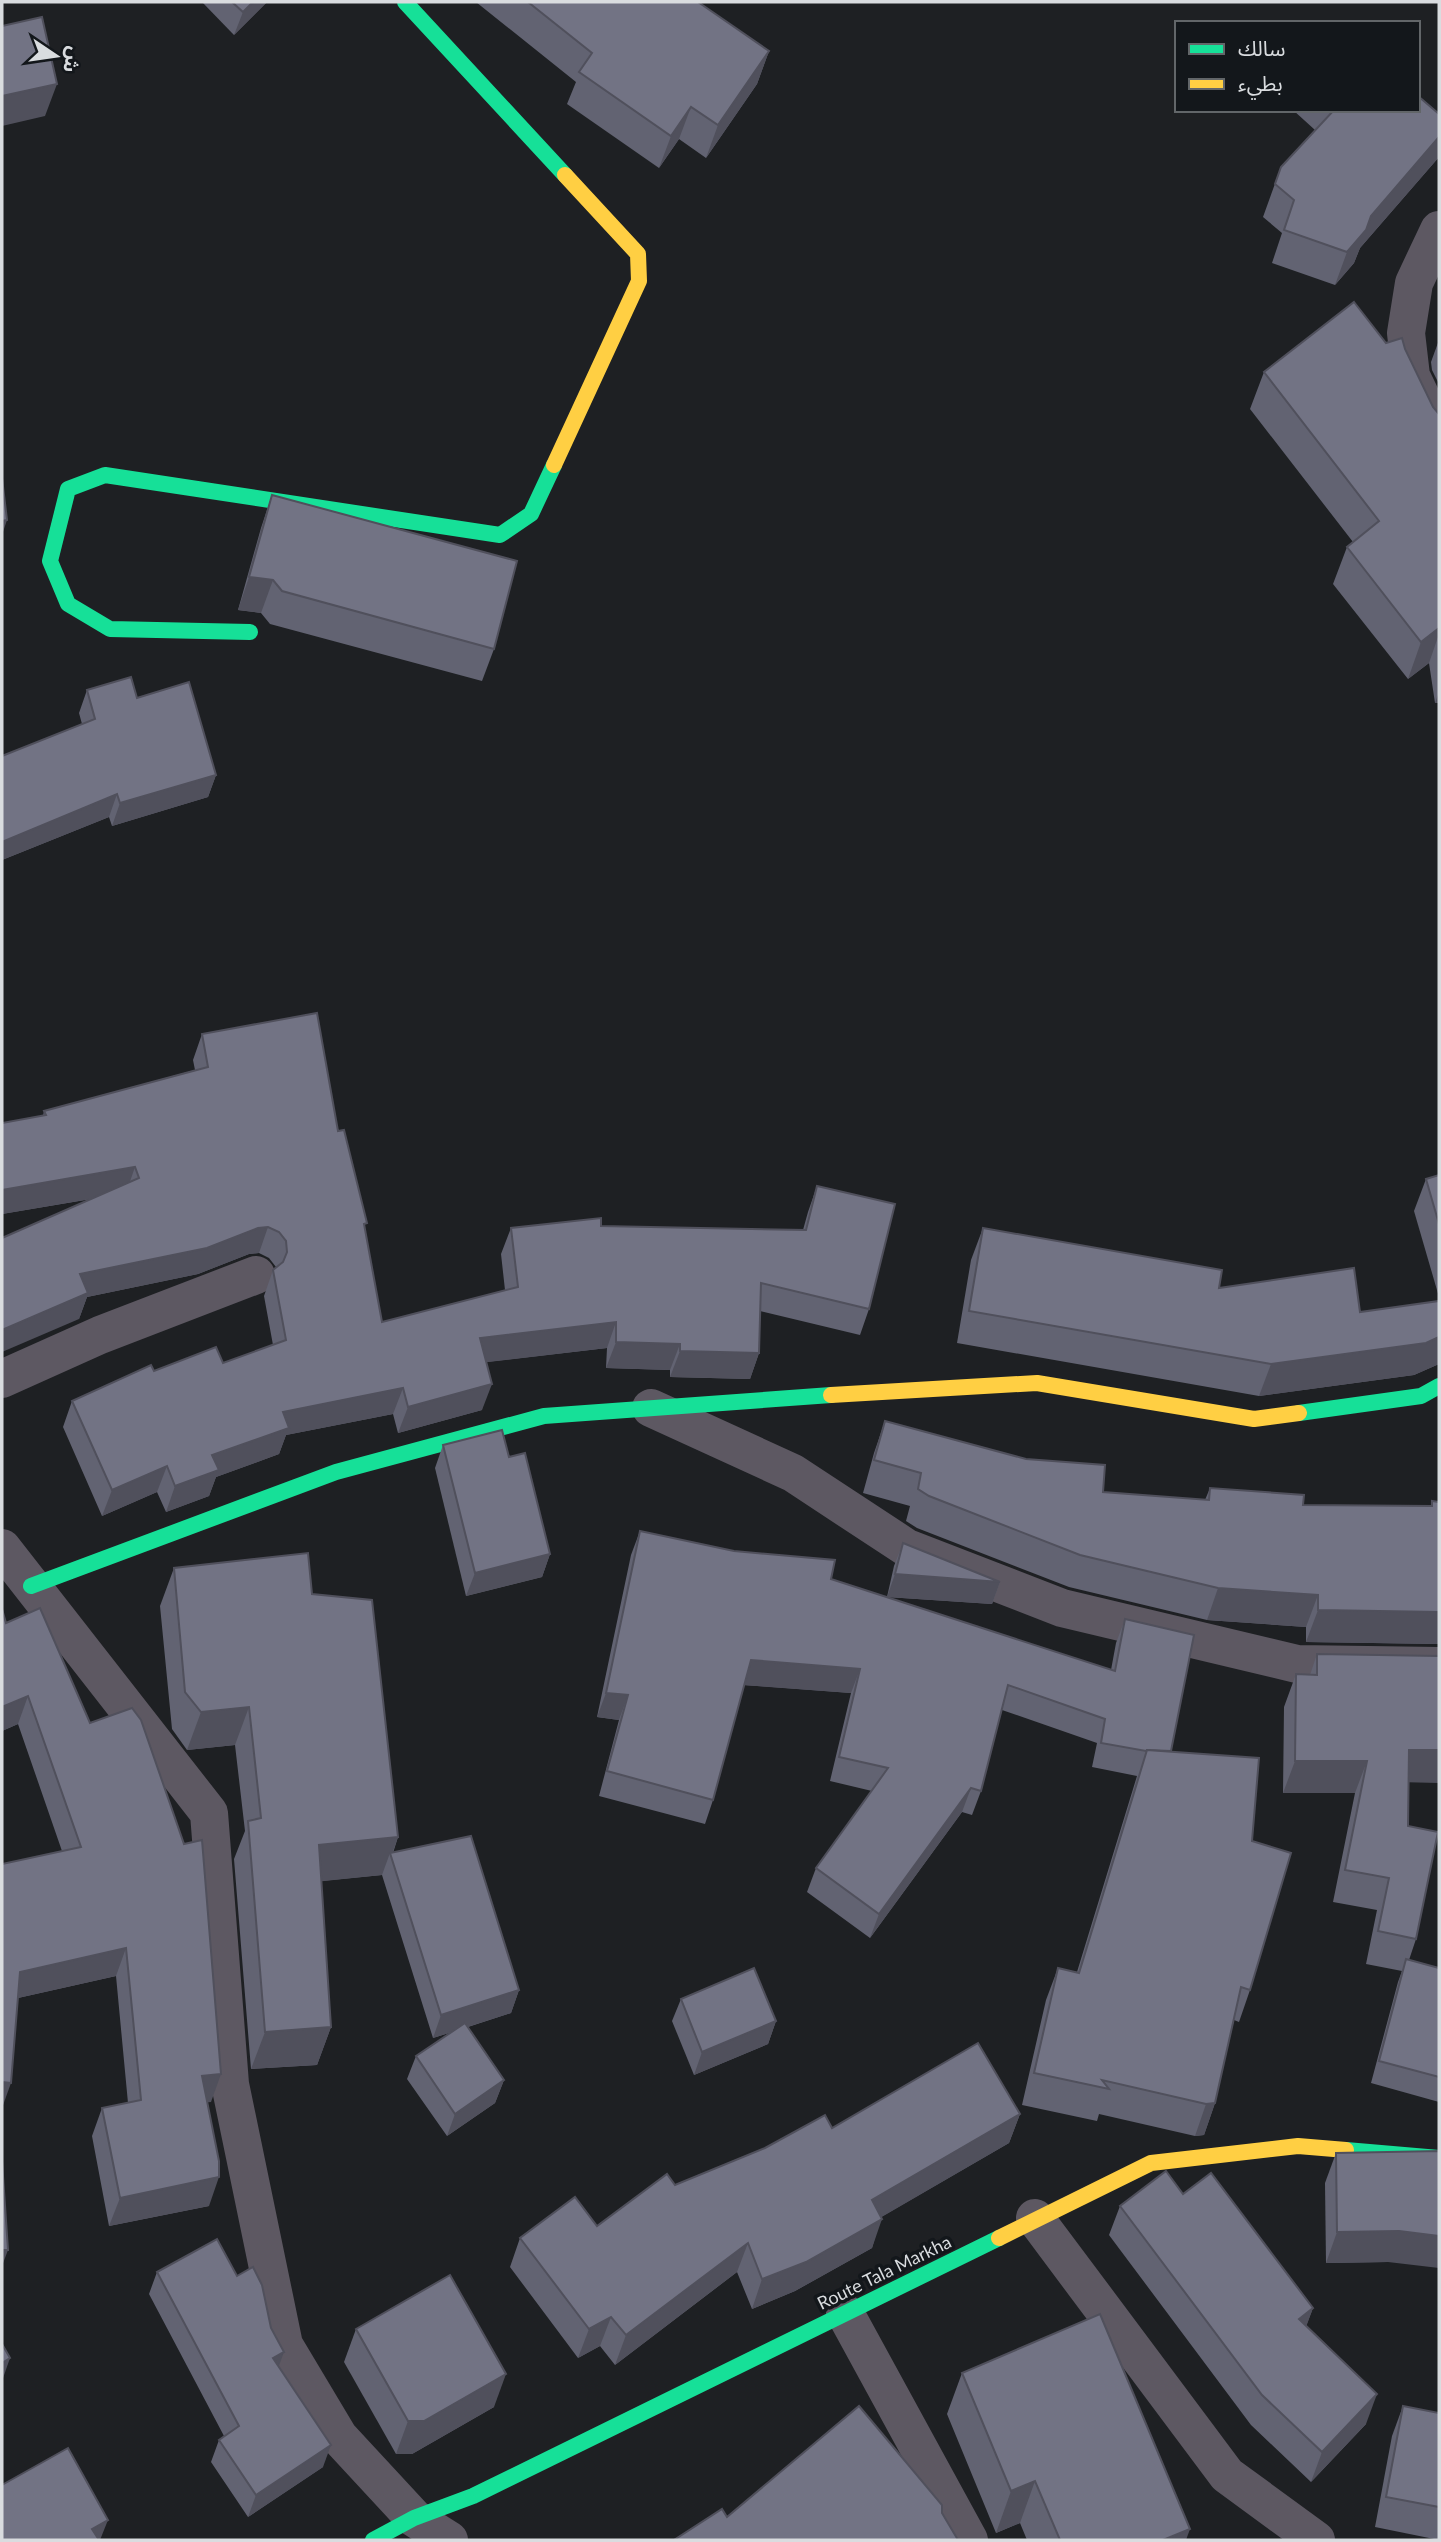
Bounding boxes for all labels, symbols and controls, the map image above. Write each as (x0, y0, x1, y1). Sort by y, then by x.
north arrow (21, 21, 91, 91)
legend (1175, 21, 1420, 112)
text: سالك (1238, 35, 1285, 60)
text: ش (59, 45, 87, 75)
text: بطيء (1238, 70, 1283, 100)
street label: Route Tala Markha (813, 2230, 955, 2314)

